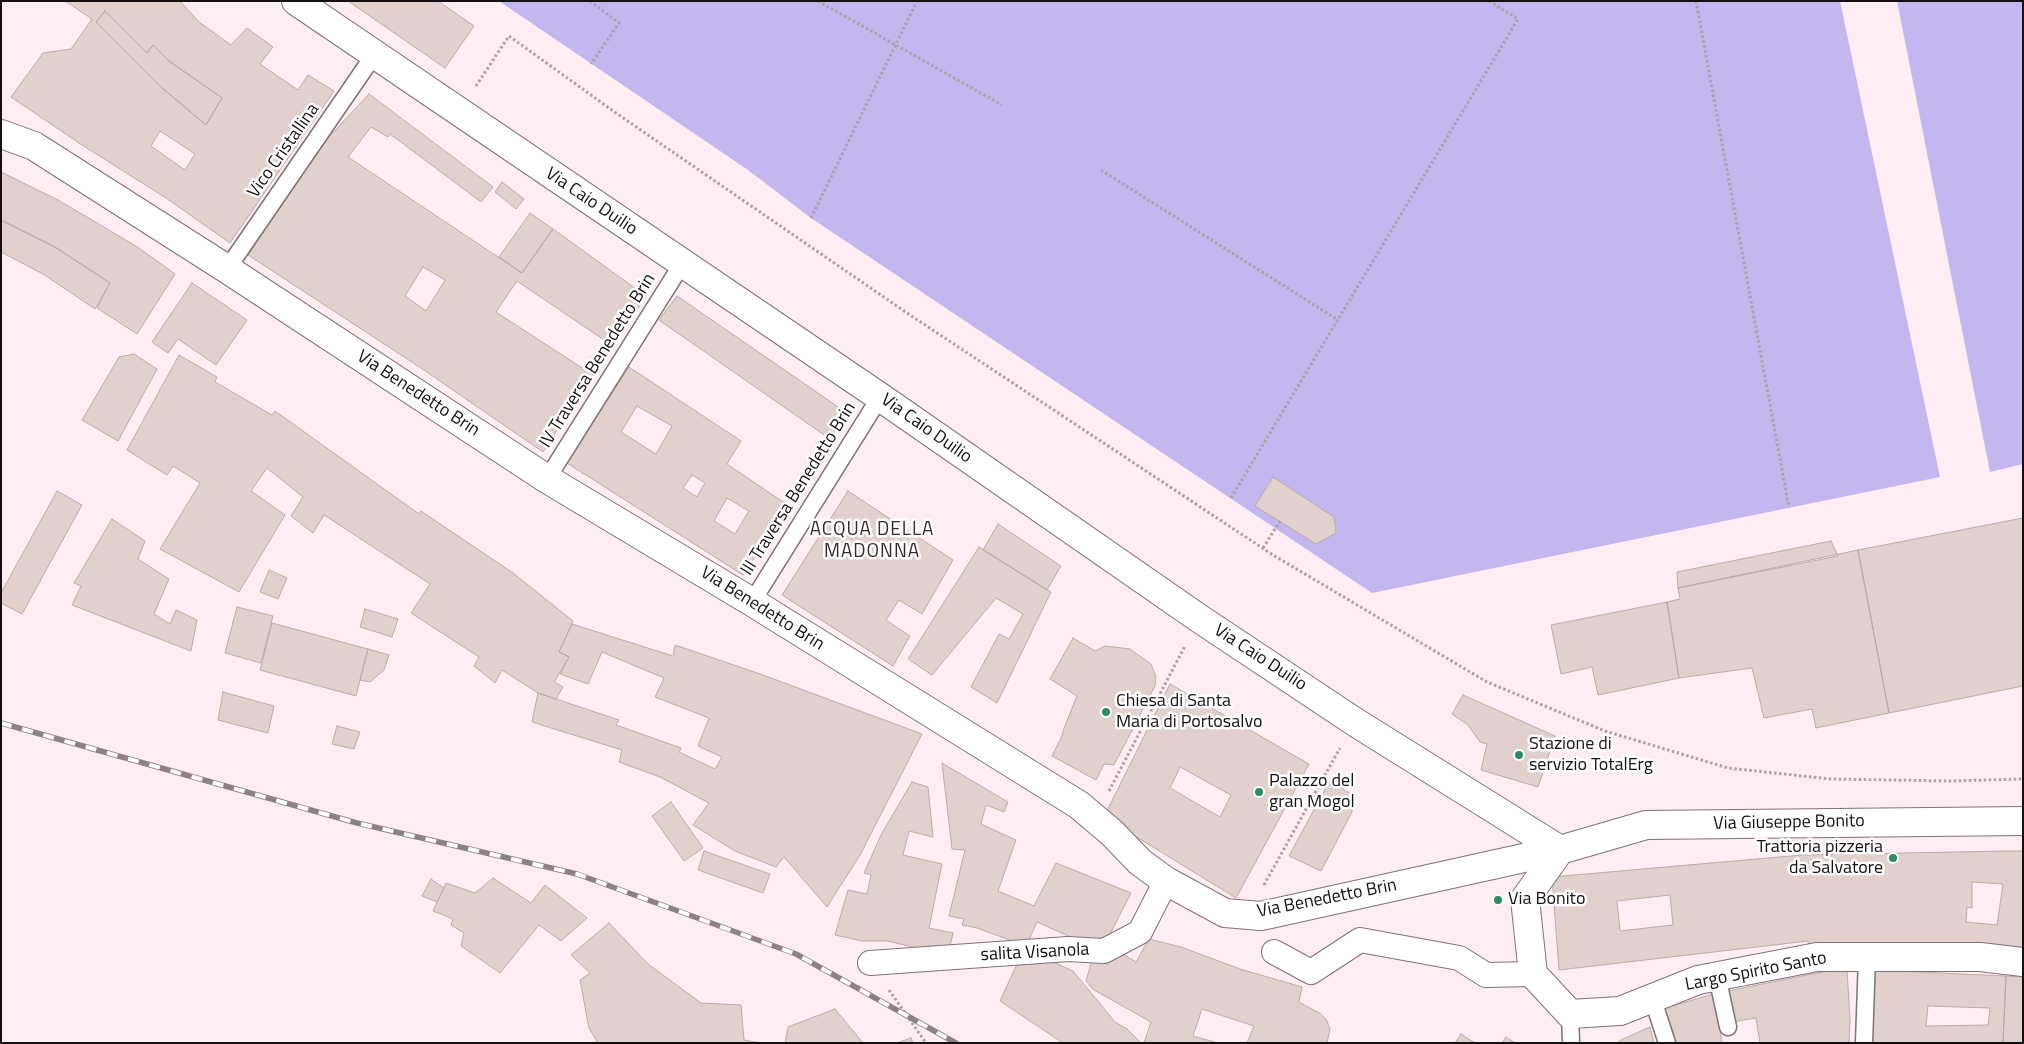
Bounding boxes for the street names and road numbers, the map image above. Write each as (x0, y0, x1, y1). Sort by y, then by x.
street label: Vico Cristallina (244, 100, 324, 202)
street label: Via Caio Duilio (541, 163, 641, 241)
street label: IV Traversa Benedetto Brin (535, 270, 661, 452)
street label: Via Benedetto Brin (353, 346, 483, 442)
street label: Via Caio Duilio (876, 390, 976, 468)
street label: III Traversa Benedetto Brin (737, 398, 861, 580)
street label: Via Benedetto Brin (696, 562, 828, 656)
street label: Via Caio Duilio (1210, 620, 1310, 696)
street label: Via Giuseppe Bonito (1713, 811, 1865, 835)
street label: Via Benedetto Brin (1255, 875, 1399, 923)
street label: salita Visanola (980, 939, 1090, 967)
street label: Largo Spirito Santo (1683, 948, 1829, 996)

